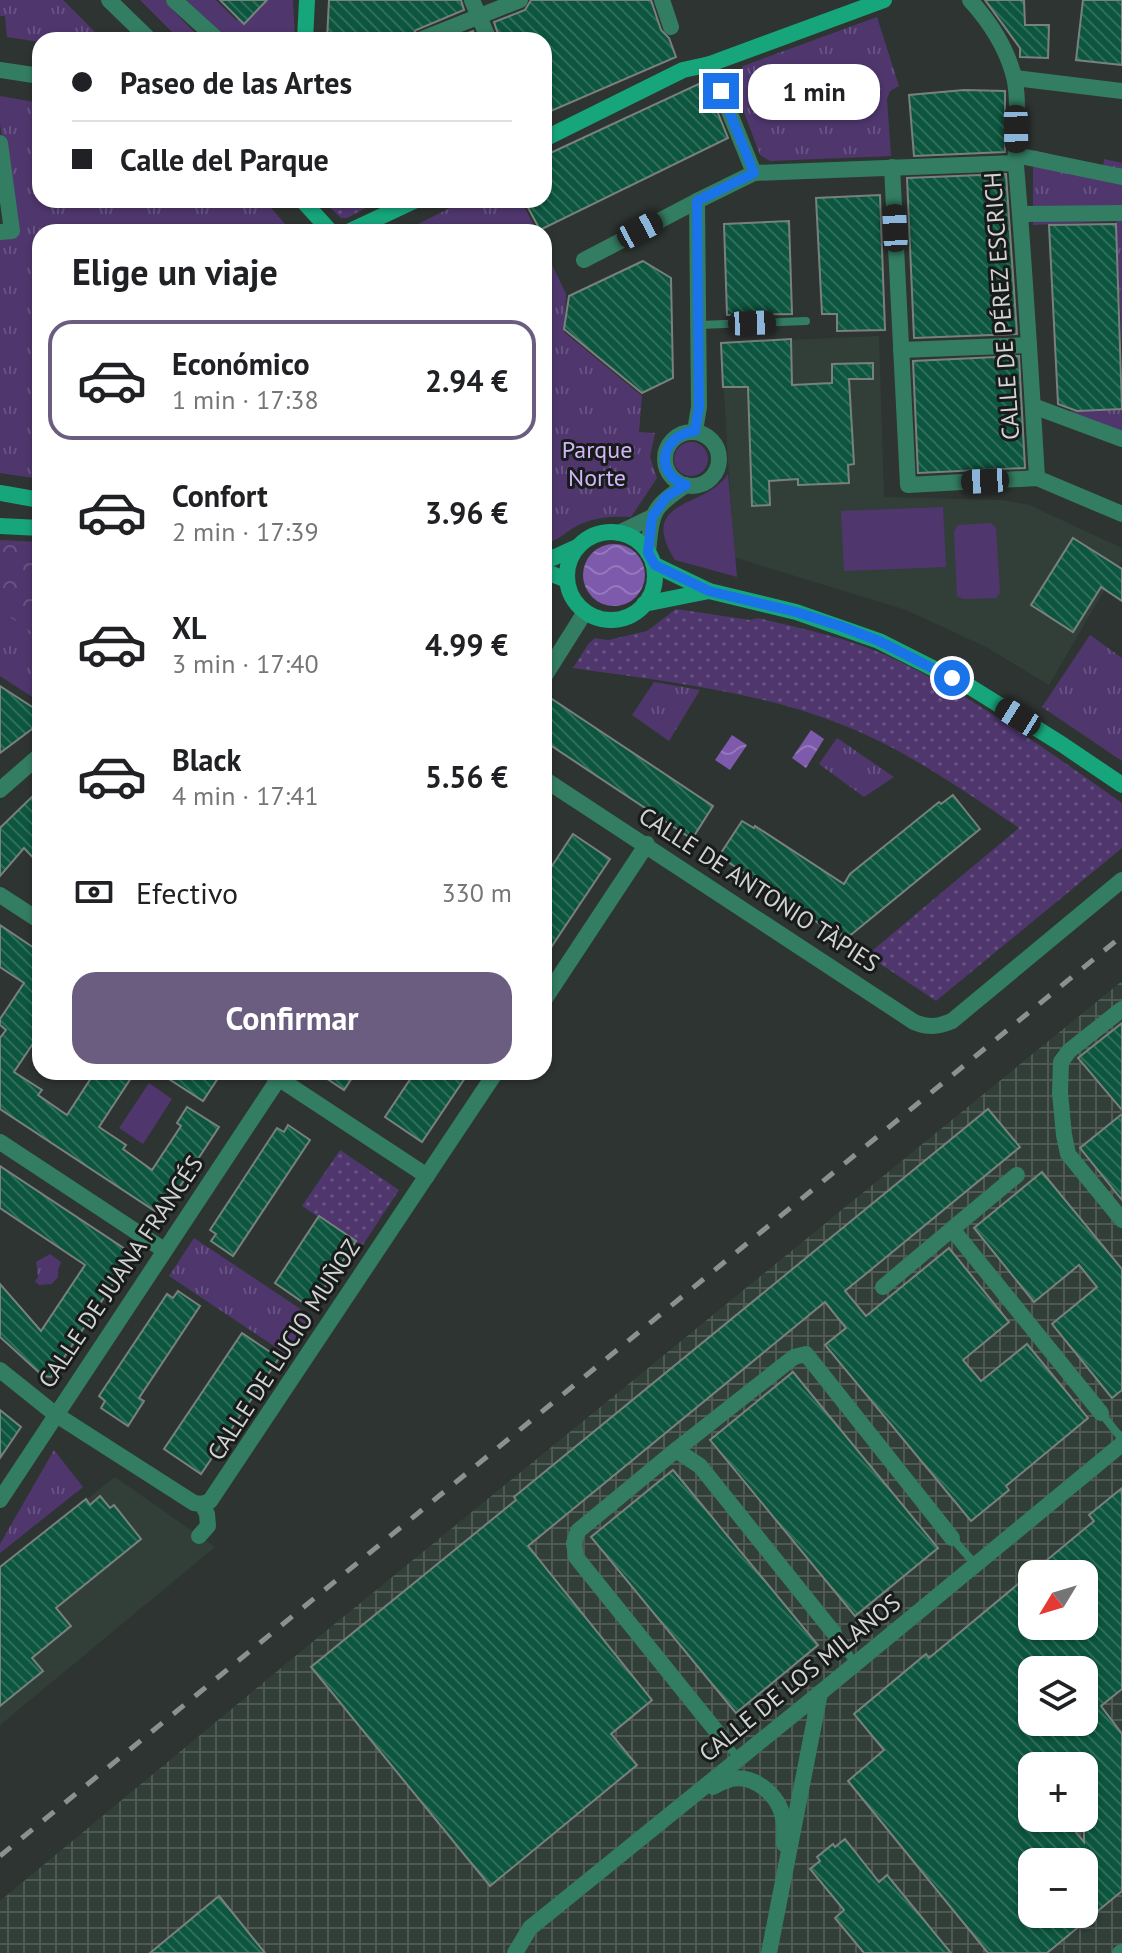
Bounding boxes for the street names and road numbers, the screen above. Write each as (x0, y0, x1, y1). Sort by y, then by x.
street label: CALLE DE PÉREZ ESCRICH (977, 171, 1026, 441)
street label: CALLE DE ANTONIO TÀPIES (633, 800, 886, 979)
street label: CALLE DE JUANA FRANCÉS (31, 1149, 210, 1394)
street label: CALLE DE LUCIO MUÑOZ (200, 1233, 367, 1466)
street label: CALLE DE LOS MILANOS (693, 1587, 907, 1768)

